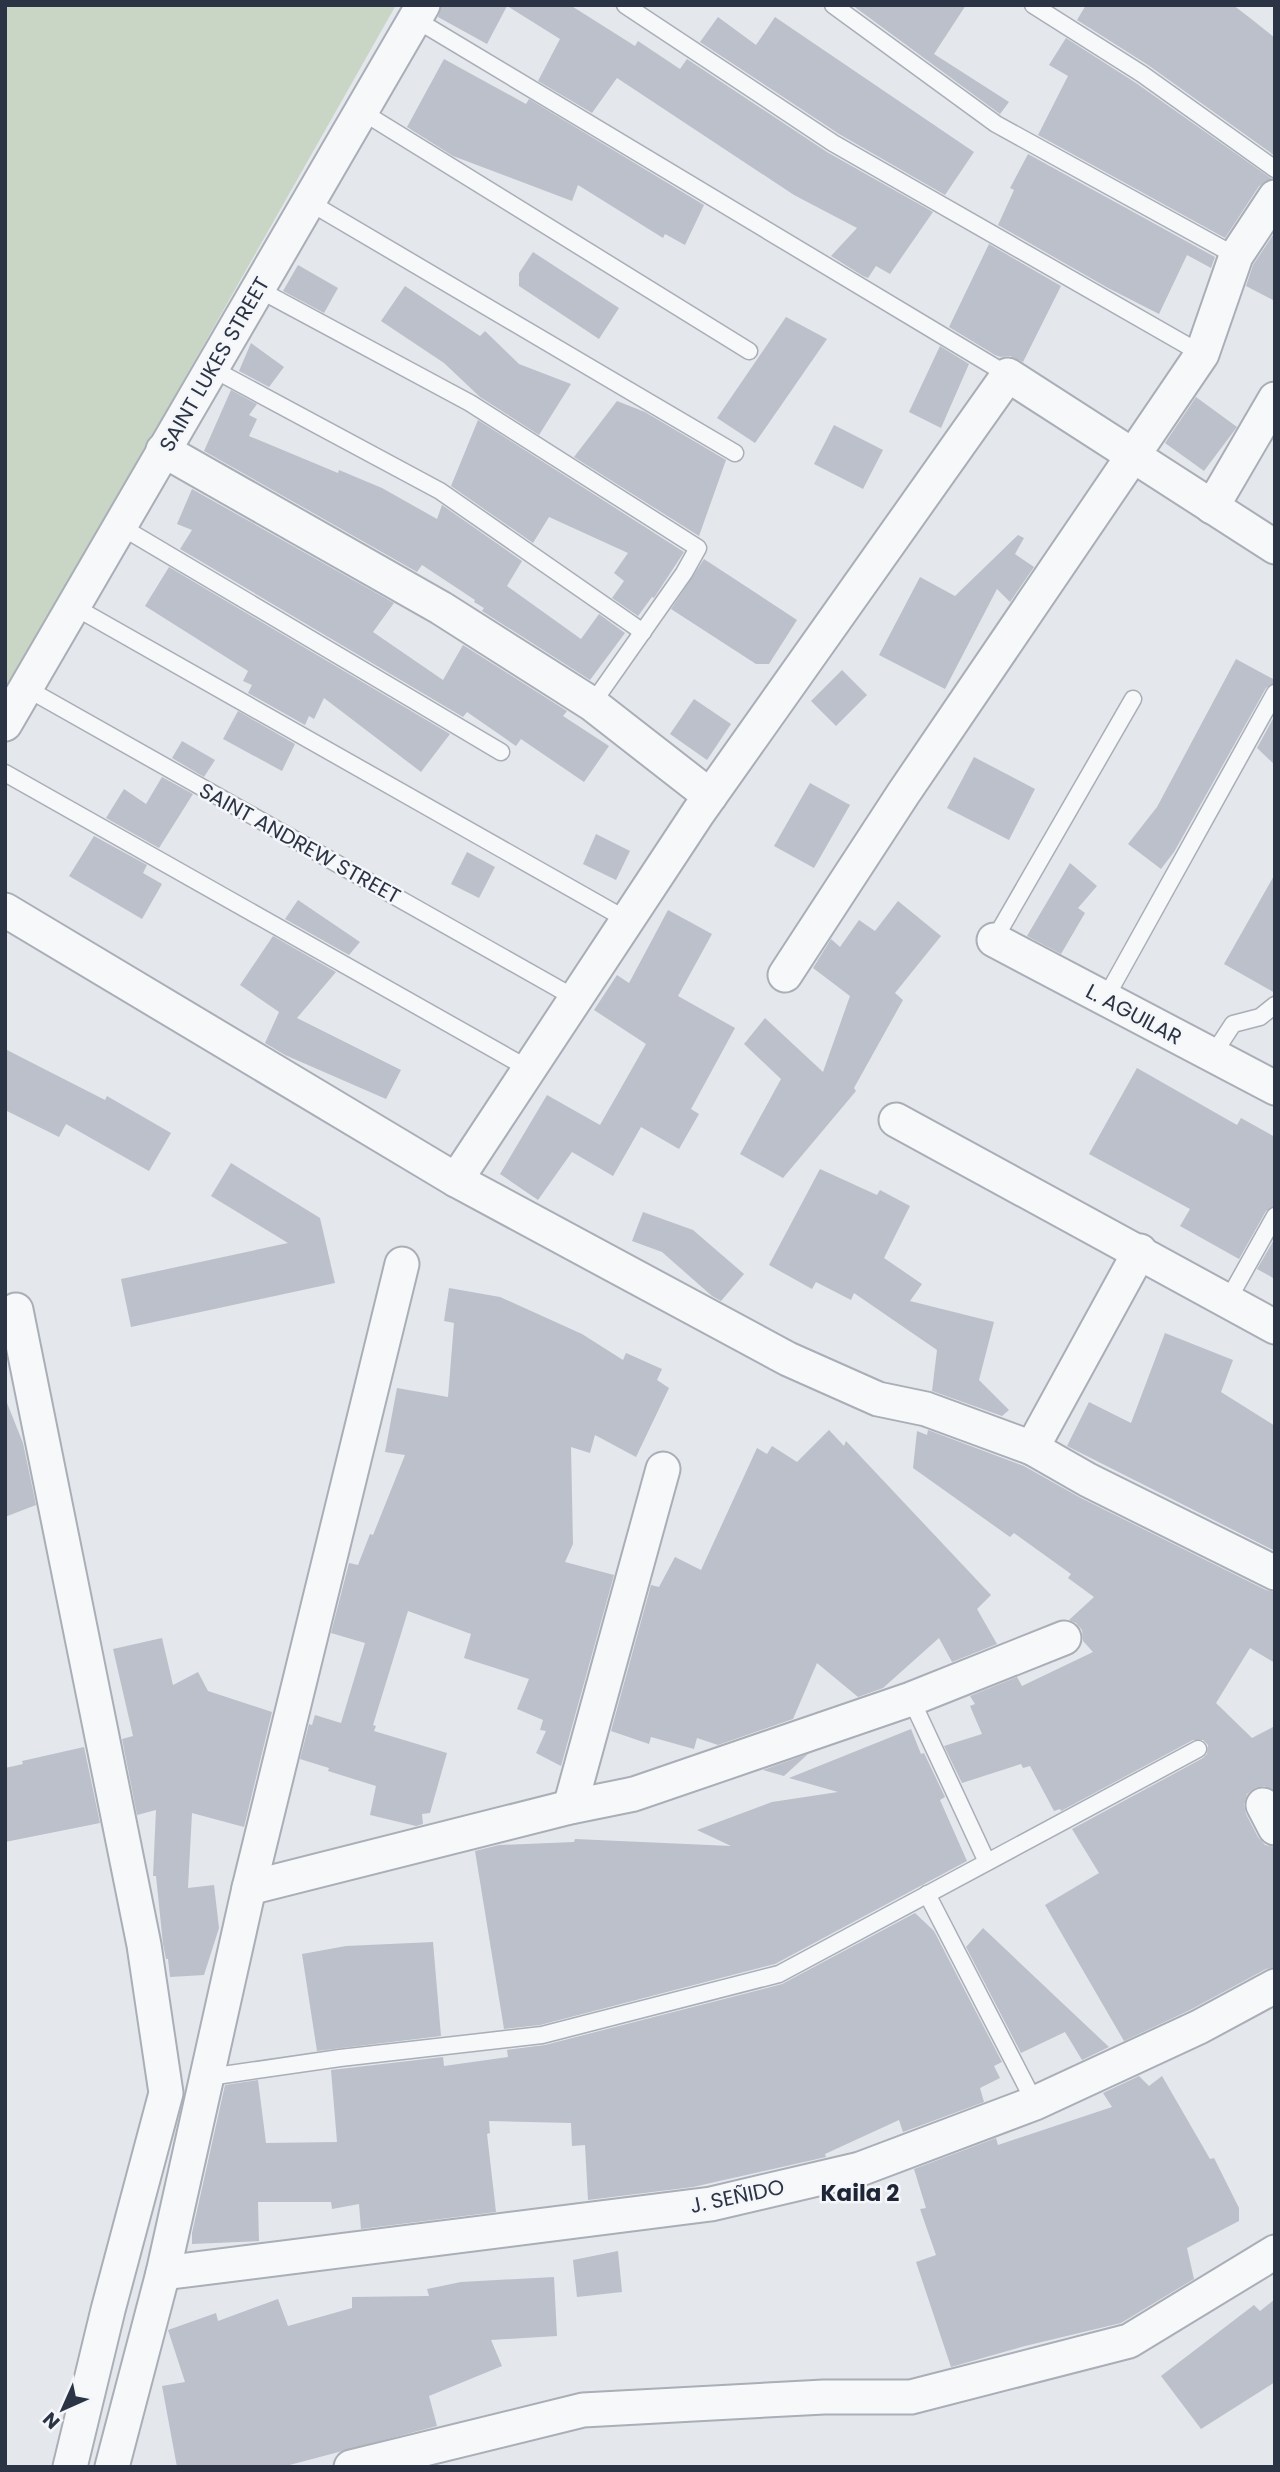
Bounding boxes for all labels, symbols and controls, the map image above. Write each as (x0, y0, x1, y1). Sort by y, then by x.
street label: SAINT LUKES STREET (152, 271, 276, 457)
street label: SAINT ANDREW STREET (194, 775, 406, 911)
street label: L. AGUILAR (1081, 977, 1187, 1051)
street label: J. SEÑIDO (687, 2172, 787, 2220)
district label: Kaila 2 (821, 2177, 899, 2209)
north arrow (28, 2374, 98, 2444)
text: N (37, 2406, 66, 2435)

